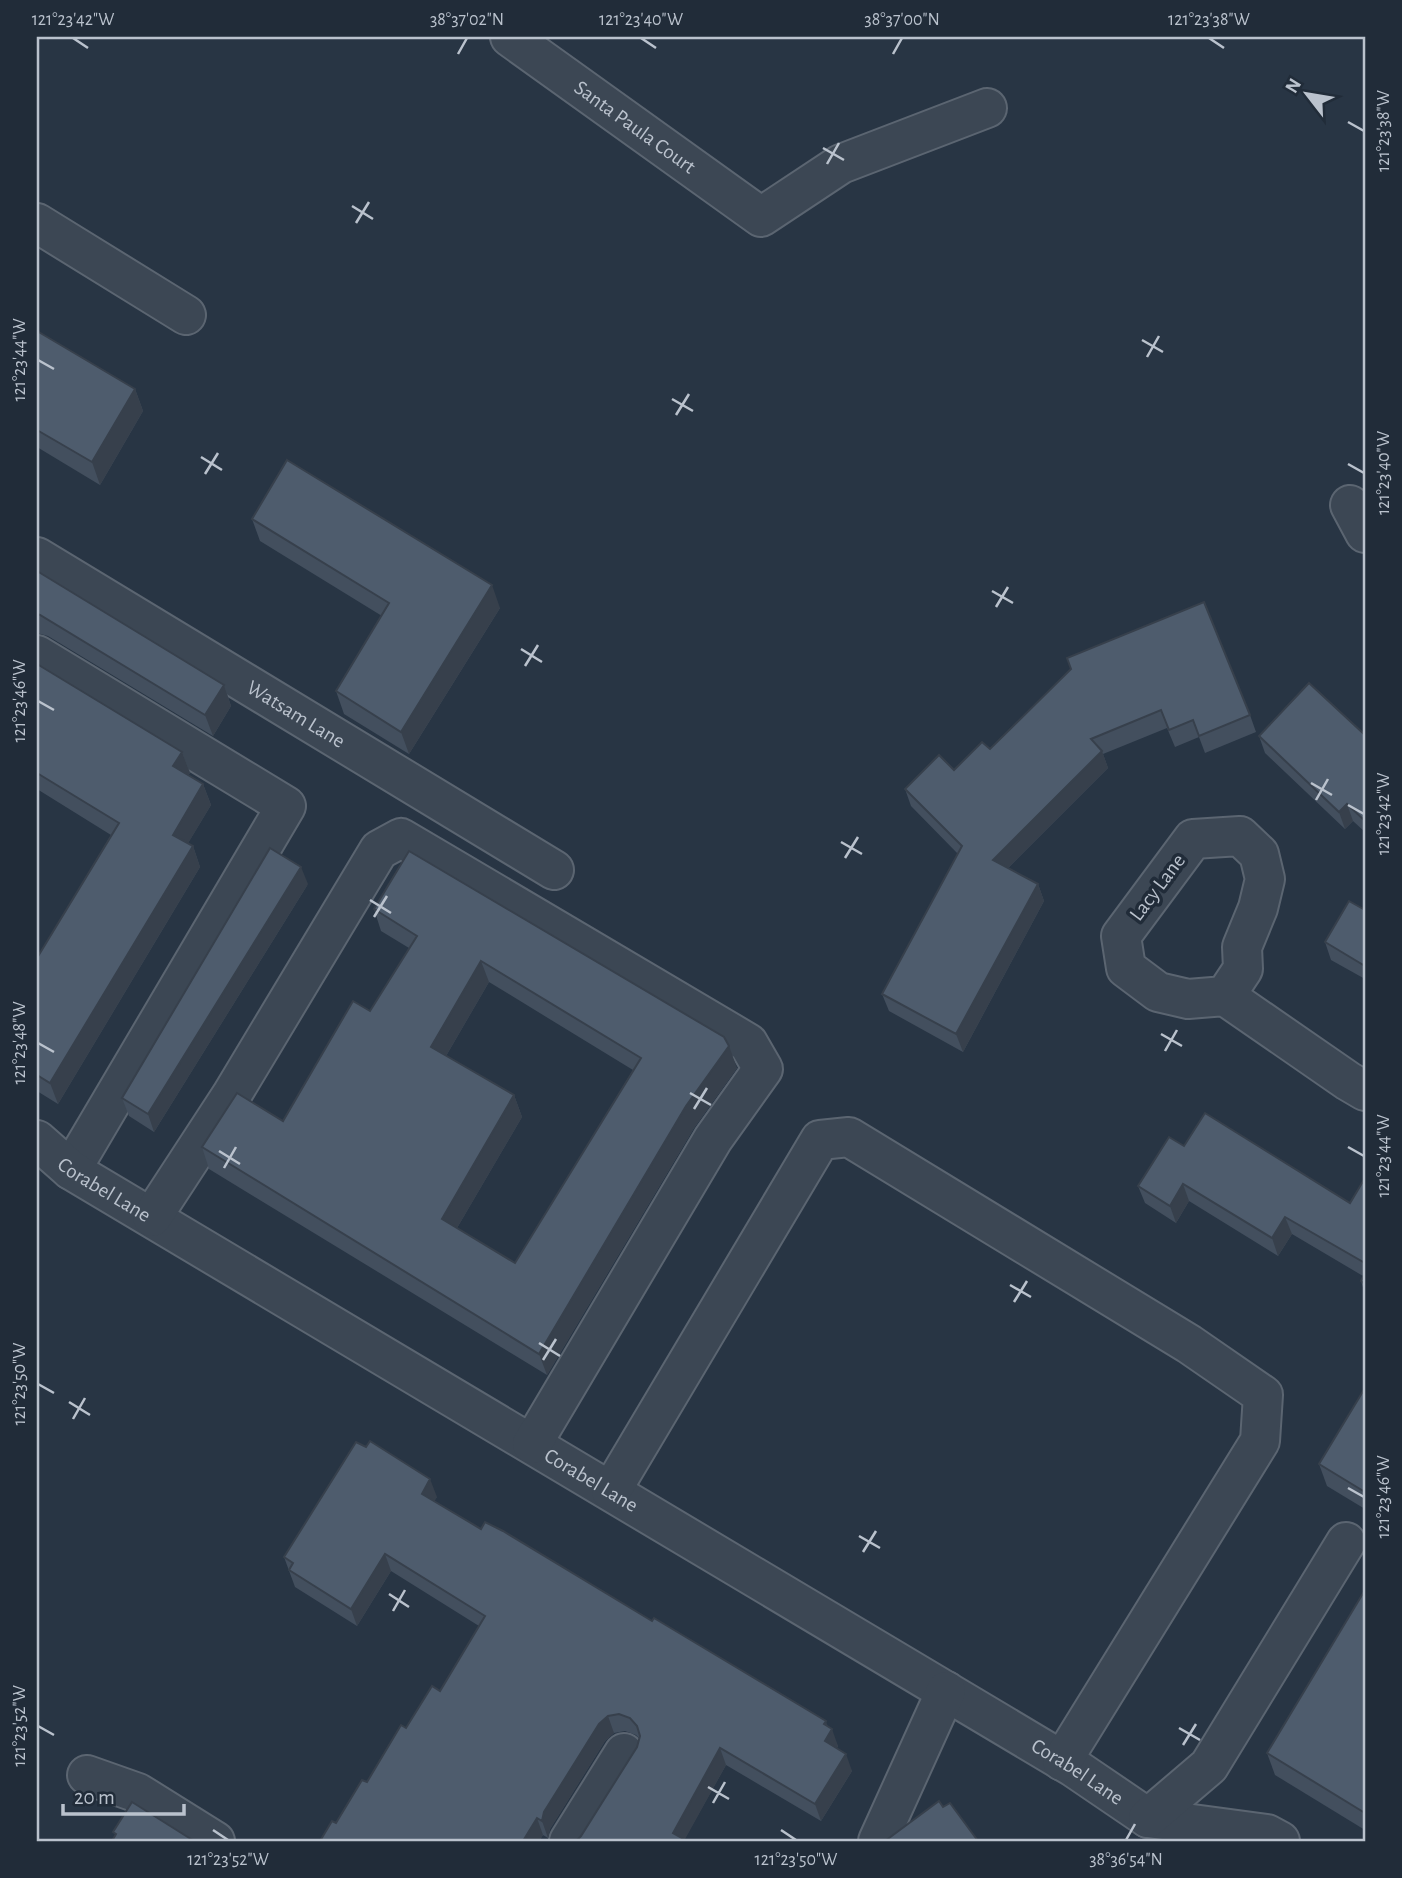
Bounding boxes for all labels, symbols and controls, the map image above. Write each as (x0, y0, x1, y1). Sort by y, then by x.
text: 121°23'42"W (32, 11, 114, 29)
text: 38°37'02"N (430, 11, 504, 29)
text: 121°23'40"W (599, 11, 683, 29)
text: 38°37'00"N (864, 11, 940, 29)
text: 121°23'38"W (1168, 11, 1250, 29)
north arrow (1272, 60, 1342, 130)
text: N (1282, 75, 1305, 97)
street label: Santa Paula Court (570, 77, 700, 178)
text: 121°23'38"W (1375, 90, 1393, 172)
text: 121°23'44"W (11, 318, 29, 402)
text: 121°23'40"W (1375, 431, 1393, 515)
text: 121°23'46"W (11, 660, 29, 742)
street label: Watsam Lane (243, 677, 349, 752)
text: 121°23'42"W (1375, 773, 1393, 855)
street label: Lacy Lane (1126, 850, 1189, 925)
text: 121°23'48"W (11, 1002, 29, 1085)
text: 121°23'44"W (1375, 1114, 1393, 1198)
street label: Corabel Lane (53, 1153, 154, 1226)
text: 121°23'50"W (11, 1343, 29, 1425)
street label: Corabel Lane (541, 1445, 641, 1516)
text: 121°23'46"W (1375, 1456, 1393, 1538)
text: 121°23'52"W (11, 1685, 29, 1767)
street label: Corabel Lane (1028, 1735, 1127, 1809)
scale bar (63, 1773, 184, 1817)
text: 20 m (74, 1787, 115, 1808)
text: 121°23'52"W (187, 1851, 269, 1869)
text: 121°23'50"W (755, 1851, 837, 1869)
text: 38°36'54"N (1089, 1851, 1163, 1869)

